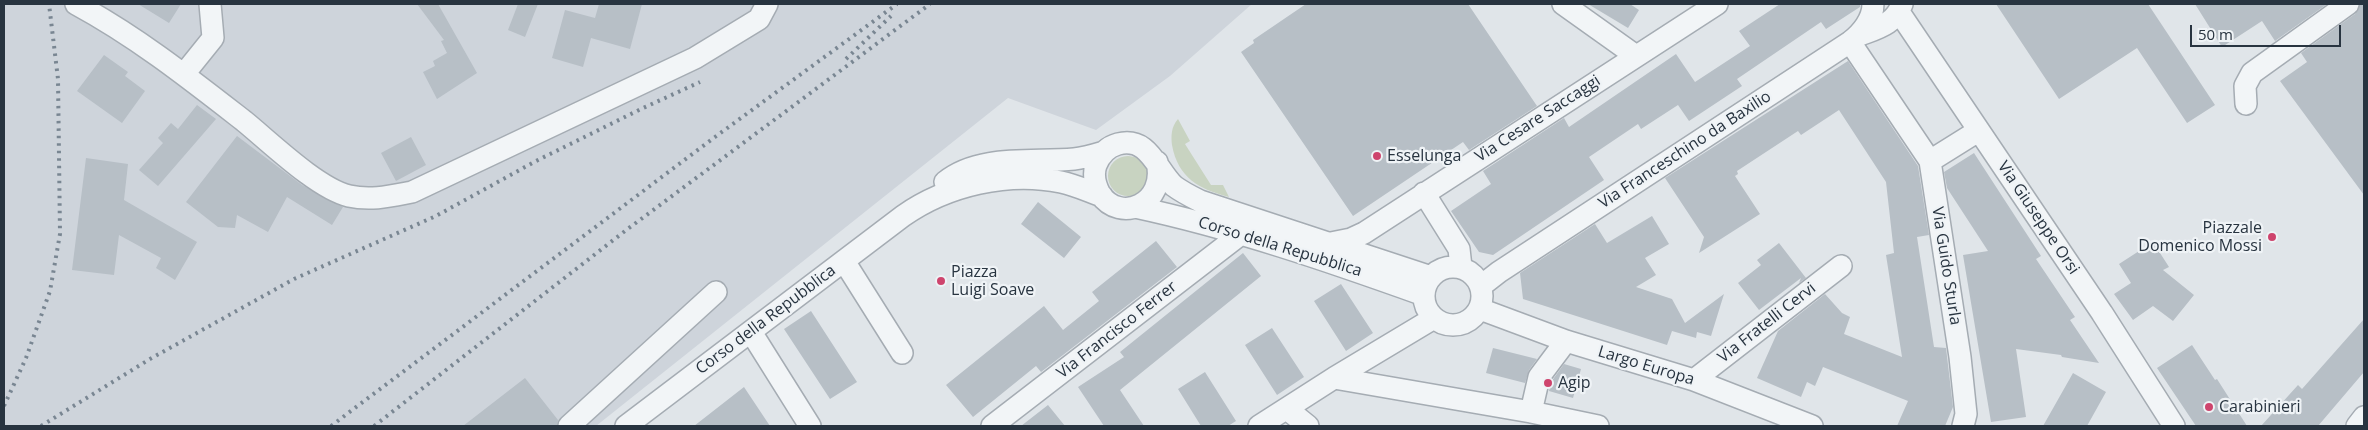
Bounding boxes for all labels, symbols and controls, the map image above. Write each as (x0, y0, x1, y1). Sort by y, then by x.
scale bar (2193, 15, 2344, 47)
text: 50 m (2198, 24, 2233, 44)
street label: Via Cesare Saccaggi (1472, 71, 1604, 167)
street label: Via Franceschino da Baxilio (1595, 87, 1775, 213)
place label: Esselunga (1387, 146, 1461, 166)
marker: Esselunga (1371, 150, 1383, 162)
street label: Via Giuseppe Orsi (1993, 158, 2083, 278)
street label: Via Guido Sturla (1927, 206, 1965, 326)
street label: Corso della Repubblica (1196, 213, 1364, 281)
place label: Piazzale Domenico Mossi (2138, 218, 2262, 256)
marker: Piazzale Domenico Mossi (2266, 231, 2278, 243)
street label: Corso della Repubblica (692, 261, 840, 379)
place label: Piazza Luigi Soave (951, 262, 1034, 300)
marker: Piazza Luigi Soave (935, 275, 947, 287)
street label: Via Francisco Ferrer (1053, 277, 1181, 383)
street label: Via Fratelli Cervi (1714, 279, 1820, 367)
street label: Largo Europa (1595, 342, 1697, 390)
place label: Agip (1558, 373, 1591, 393)
marker: Agip (1542, 377, 1554, 389)
place label: Carabinieri (2219, 397, 2301, 417)
marker: Carabinieri (2203, 401, 2215, 413)

